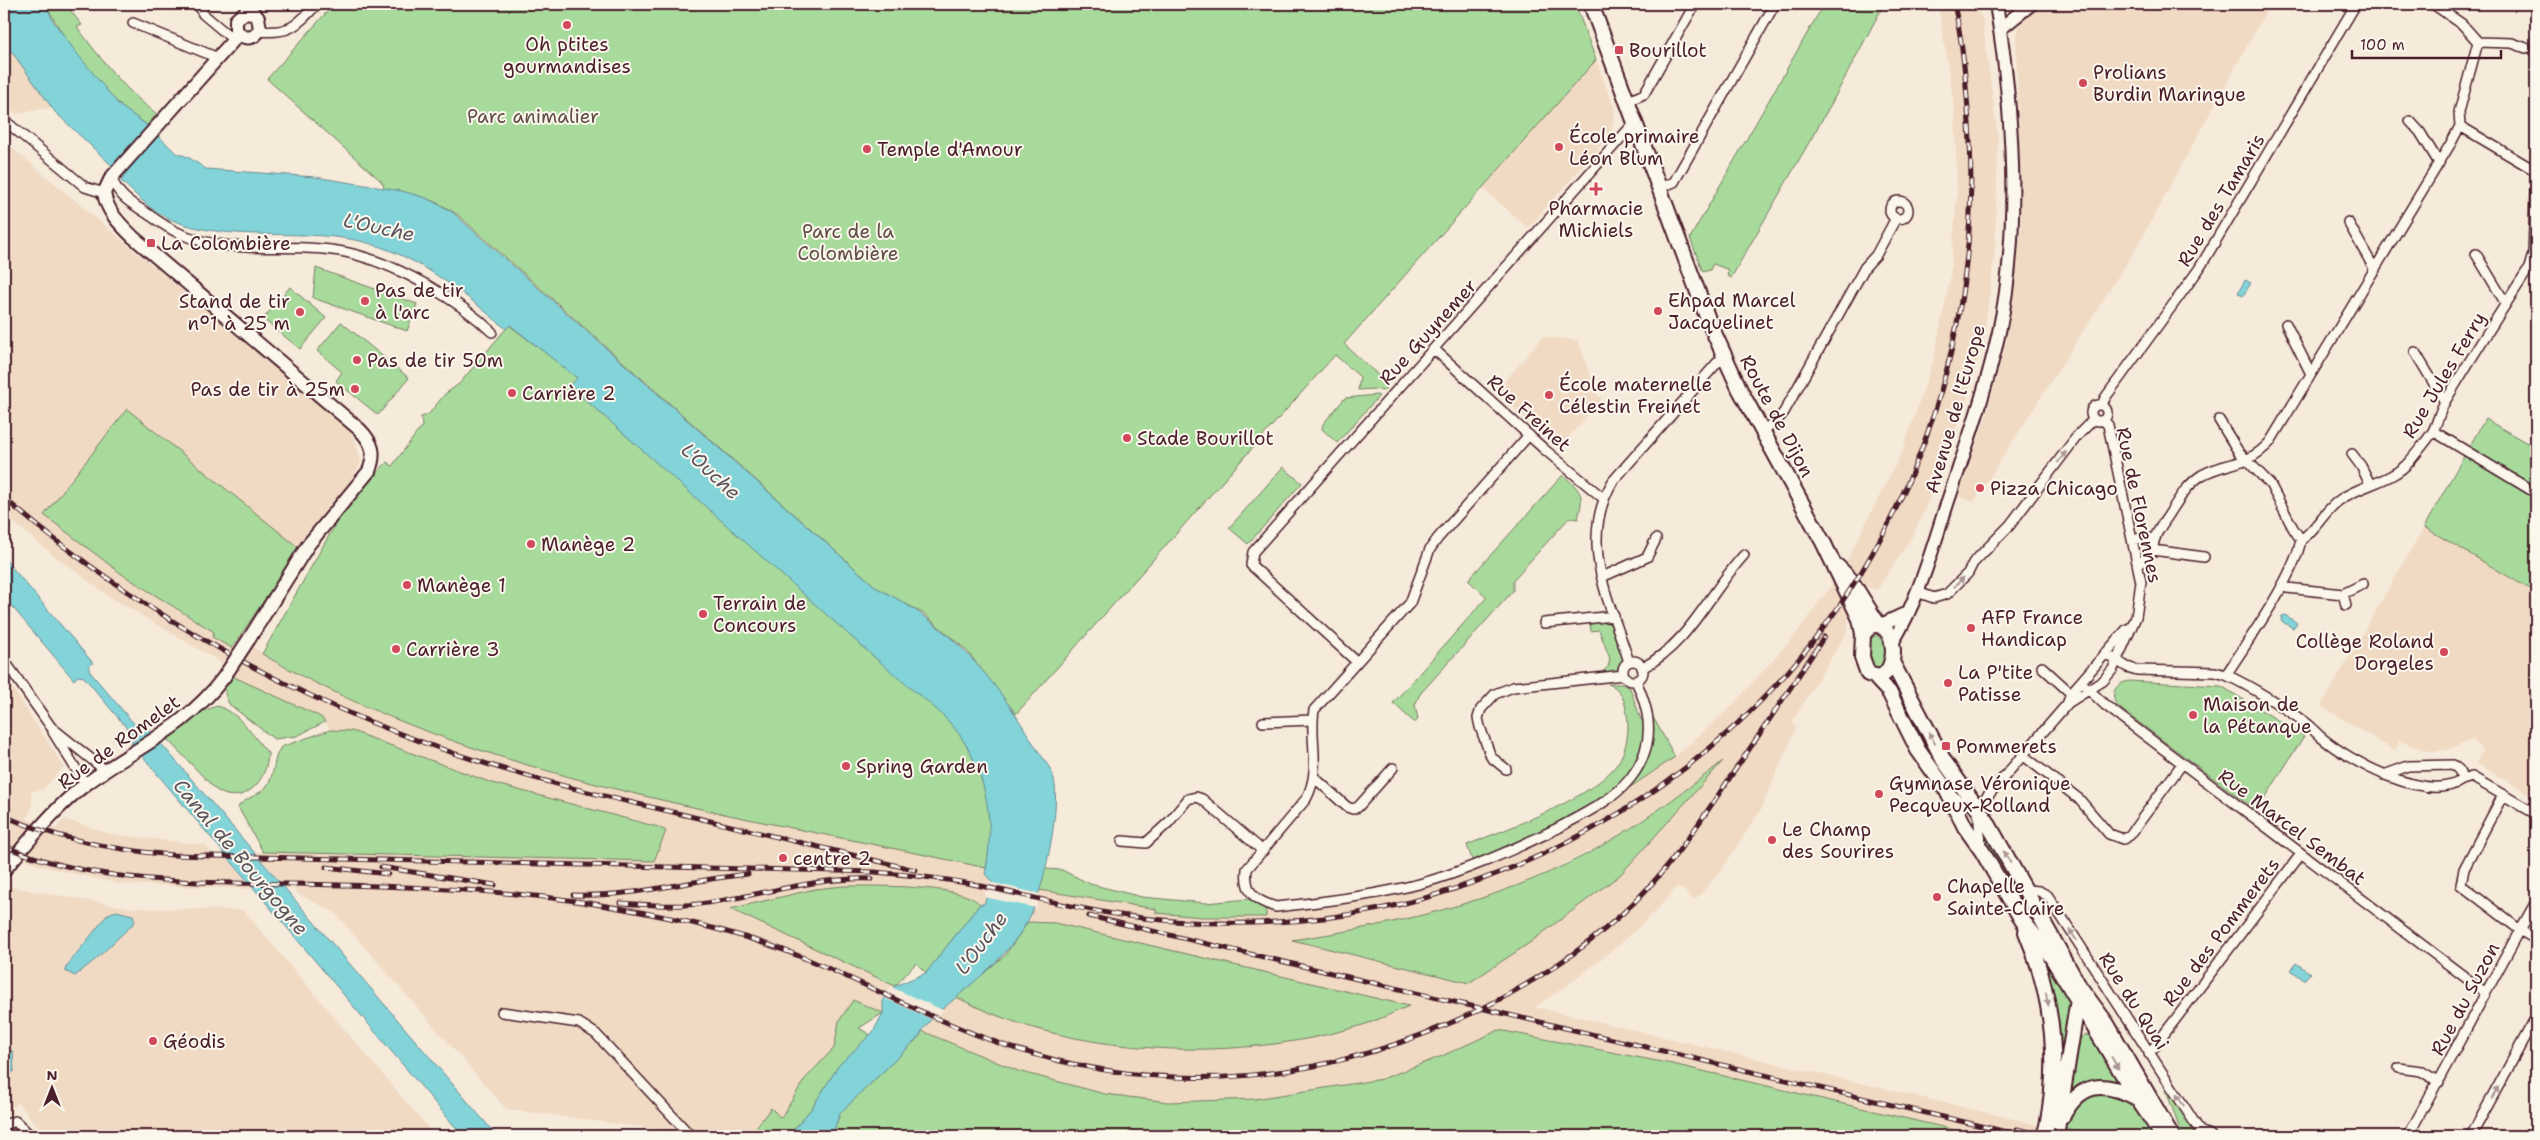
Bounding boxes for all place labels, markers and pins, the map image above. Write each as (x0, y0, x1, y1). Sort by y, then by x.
marker: Oh ptites gourmandises (561, 19, 573, 31)
place label: Oh ptites gourmandises (503, 32, 631, 79)
place label: Bourillot (1629, 38, 1707, 63)
marker: Bourillot (1613, 44, 1625, 56)
place label: Prolians Burdin Maringue (2093, 60, 2246, 107)
marker: Prolians Burdin Maringue (2077, 77, 2089, 89)
place label: École primaire Léon Blum (1569, 123, 1700, 171)
place label: Temple d'Amour (877, 137, 1023, 162)
marker: École primaire Léon Blum (1553, 141, 1565, 153)
marker: Temple d'Amour (861, 143, 873, 155)
marker: Pharmacie Michiels (1590, 183, 1602, 195)
place label: Pharmacie Michiels (1548, 196, 1644, 243)
place label: La Colombière (161, 231, 291, 256)
marker: La Colombière (145, 237, 157, 249)
place label: Pas de tir à l'arc (375, 278, 464, 325)
place label: Ehpad Marcel Jacquelinet (1668, 288, 1796, 335)
place label: Stand de tir n°1 à 25 m (179, 289, 290, 336)
marker: Pas de tir à l'arc (359, 295, 371, 307)
marker: Ehpad Marcel Jacquelinet (1652, 305, 1664, 317)
marker: Stand de tir n°1 à 25 m (294, 306, 306, 318)
place label: Pas de tir 50m (367, 348, 503, 373)
marker: Pas de tir 50m (351, 354, 363, 366)
place label: École maternelle Célestin Freinet (1559, 371, 1712, 419)
place label: Pas de tir à 25m (191, 377, 345, 402)
place label: Carrière 2 (522, 381, 616, 406)
marker: Pas de tir à 25m (349, 383, 361, 395)
marker: Carrière 2 (506, 387, 518, 399)
marker: École maternelle Célestin Freinet (1543, 389, 1555, 401)
place label: Stade Bourillot (1137, 426, 1274, 451)
marker: Stade Bourillot (1121, 432, 1133, 444)
place label: Pizza Chicago (1990, 476, 2118, 501)
marker: Pizza Chicago (1974, 482, 1986, 494)
place label: Manège 2 (541, 532, 635, 557)
marker: Manège 2 (525, 538, 537, 550)
place label: Manège 1 (417, 573, 506, 598)
marker: Manège 1 (401, 579, 413, 591)
place label: Terrain de Concours (713, 591, 807, 638)
place label: AFP France Handicap (1981, 605, 2083, 652)
marker: Terrain de Concours (697, 608, 709, 620)
marker: AFP France Handicap (1965, 622, 1977, 634)
place label: Collège Roland Dorgeles (2296, 629, 2434, 676)
place label: Carrière 3 (406, 637, 500, 662)
marker: Carrière 3 (390, 643, 402, 655)
marker: Collège Roland Dorgeles (2438, 646, 2450, 658)
place label: La P'tite Patisse (1958, 660, 2033, 707)
marker: La P'tite Patisse (1942, 677, 1954, 689)
place label: Maison de la Pétanque (2203, 692, 2312, 739)
marker: Maison de la Pétanque (2187, 709, 2199, 721)
place label: Pommerets (1956, 734, 2057, 759)
marker: Pommerets (1940, 740, 1952, 752)
place label: Spring Garden (856, 754, 988, 779)
marker: Spring Garden (840, 760, 852, 772)
place label: Gymnase Véronique Pecqueux-Rolland (1889, 771, 2071, 818)
marker: Gymnase Véronique Pecqueux-Rolland (1873, 788, 1885, 800)
place label: Le Champ des Sourires (1782, 817, 1894, 864)
marker: Le Champ des Sourires (1766, 834, 1778, 846)
place label: centre 2 (793, 846, 871, 871)
marker: centre 2 (777, 852, 789, 864)
place label: Chapelle Sainte-Claire (1947, 874, 2064, 921)
marker: Chapelle Sainte-Claire (1931, 891, 1943, 903)
place label: Géodis (163, 1029, 226, 1054)
marker: Géodis (147, 1035, 159, 1047)

